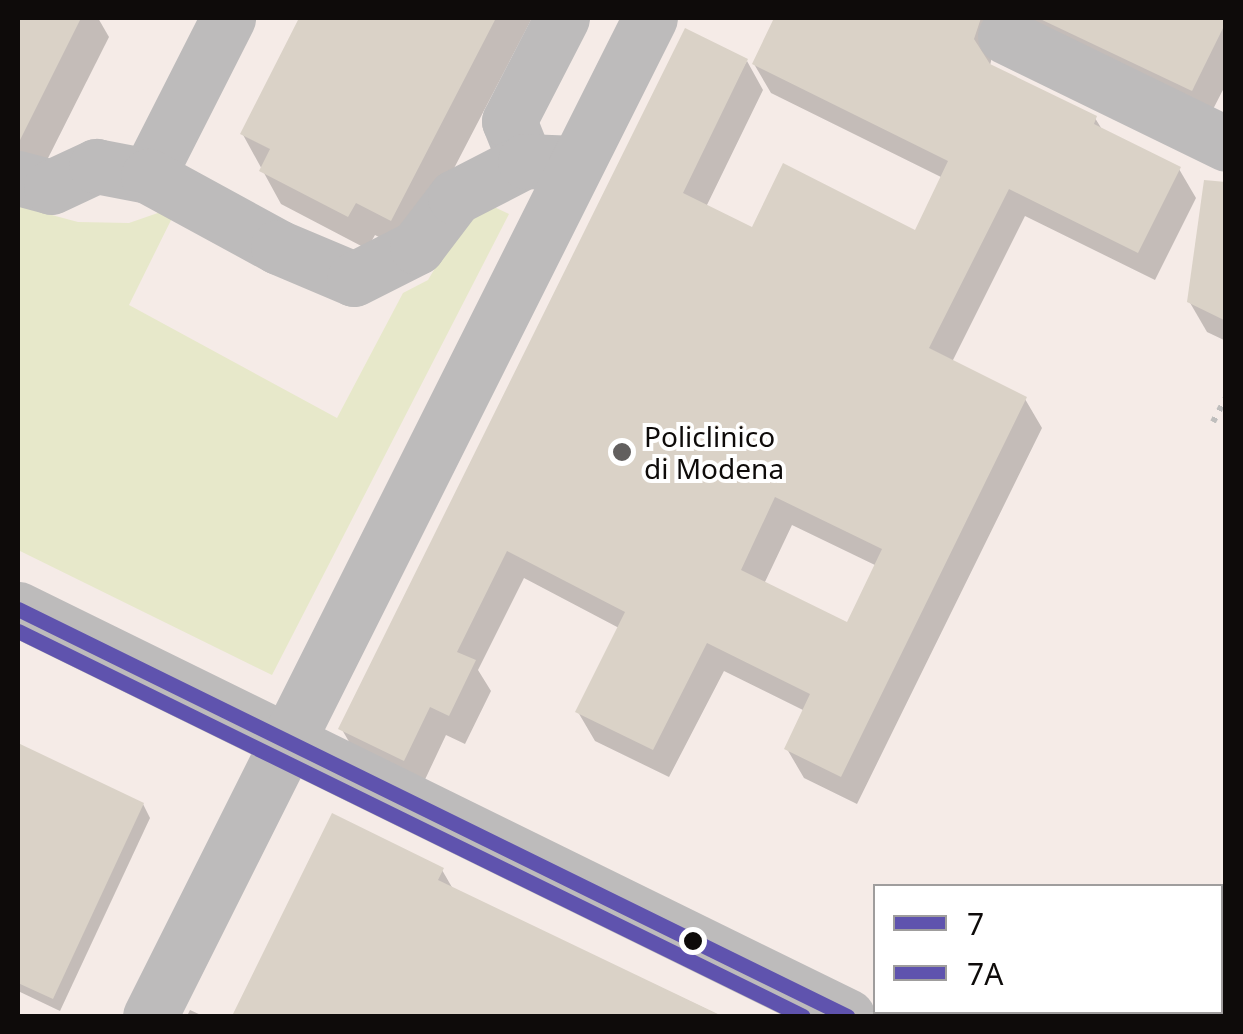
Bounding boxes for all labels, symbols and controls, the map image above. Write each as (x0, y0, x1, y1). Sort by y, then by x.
place label: Policlinico di Modena (644, 419, 784, 485)
marker: Policlinico di Modena (609, 439, 635, 465)
legend (873, 884, 1223, 1014)
text: 7 (967, 903, 984, 944)
unlabelled marker (683, 931, 703, 951)
text: 7A (967, 953, 1003, 994)

